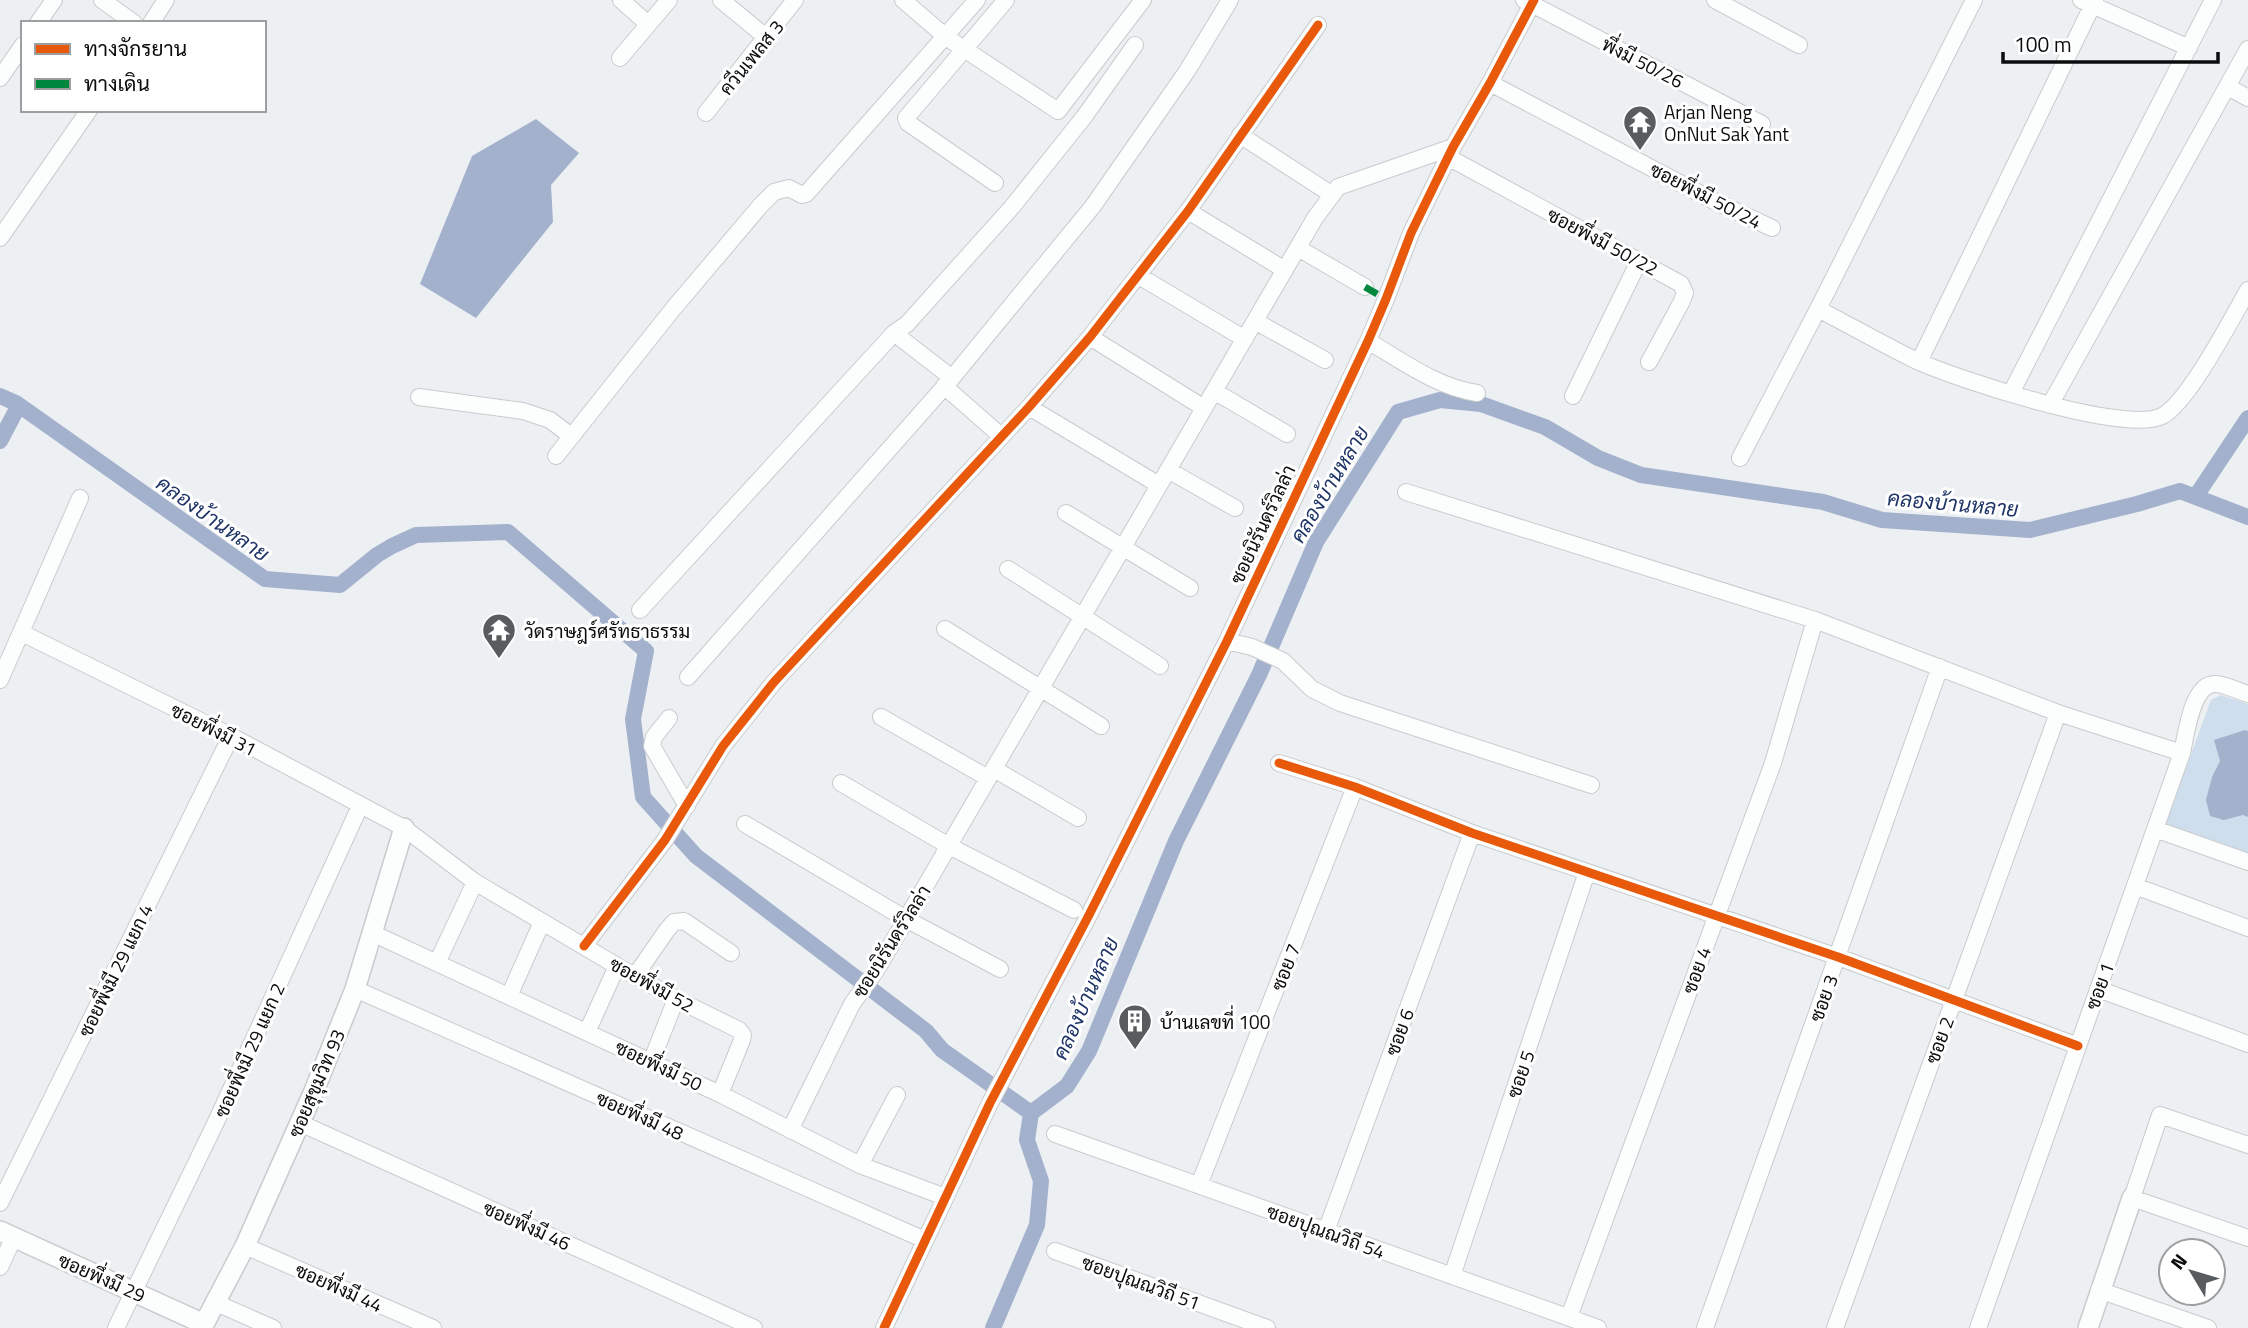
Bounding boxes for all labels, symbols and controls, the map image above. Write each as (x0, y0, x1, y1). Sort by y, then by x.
street label: ควีนเพลส 3 (712, 13, 790, 101)
legend (21, 21, 266, 112)
scale bar (2003, 21, 2218, 65)
street label: พึ่งมี 50/26 (1597, 27, 1690, 95)
text: 100 m (2014, 28, 2071, 60)
text: ทางจักรยาน (84, 32, 187, 64)
text: ทางเดิน (84, 67, 150, 99)
place label: Arjan Neng OnNut Sak Yant (1664, 97, 1789, 148)
temple icon: Arjan Neng OnNut Sak Yant (1621, 103, 1659, 152)
street label: ซอยพึ่งมี 50/24 (1645, 153, 1768, 236)
street label: ซอยพึ่งมี 50/22 (1542, 198, 1665, 283)
water label: คลองบ้านหลาย (1281, 419, 1377, 549)
street label: ซอยนิรันดร์วิลล่า (1222, 460, 1302, 588)
water label: คลองบ้านหลาย (150, 467, 276, 569)
water label: คลองบ้านหลาย (1886, 481, 2020, 525)
temple icon: วัดราษฎร์ศรัทธาธรรม (480, 611, 518, 660)
place label: วัดราษฎร์ศรัทธาธรรม (524, 616, 690, 645)
street label: ซอยพึ่งมี 31 (166, 693, 263, 763)
street label: ซอยนิรันดร์วิลล่า (845, 879, 937, 1003)
street label: ซอยพึ่งมี 29 แยก 4 (68, 898, 160, 1042)
water label: คลองบ้านหลาย (1044, 931, 1126, 1065)
street label: ซอย 7 (1263, 939, 1307, 995)
street label: ซอย 4 (1674, 942, 1718, 998)
street label: ซอยพึ่งมี 52 (604, 947, 701, 1019)
street label: ซอย 1 (2077, 958, 2121, 1014)
street label: ซอย 3 (1801, 970, 1845, 1026)
street label: ซอยพึ่งมี 29 แยก 2 (205, 977, 292, 1122)
building icon: บ้านเลขที่ 100 (1116, 1002, 1154, 1051)
street label: ซอย 6 (1377, 1004, 1421, 1060)
place label: บ้านเลขที่ 100 (1160, 1005, 1270, 1036)
street label: ซอย 2 (1917, 1012, 1961, 1068)
street label: ซอยสุขุมวิท 93 (280, 1024, 352, 1142)
street label: ซอยพึ่งมี 50 (611, 1030, 708, 1098)
street label: ซอย 5 (1498, 1046, 1542, 1102)
street label: ซอยพึ่งมี 48 (592, 1081, 690, 1147)
street label: ซอยพึ่งมี 46 (479, 1191, 576, 1257)
street label: ซอยปุณณวิถี 54 (1263, 1196, 1389, 1266)
north arrow (2157, 1237, 2227, 1307)
street label: ซอยพึ่งมี 29 (54, 1243, 151, 1309)
street label: ซอยปุณณวิถี 51 (1078, 1247, 1204, 1317)
text: N (2163, 1247, 2194, 1275)
street label: ซอยพึ่งมี 44 (291, 1253, 388, 1319)

